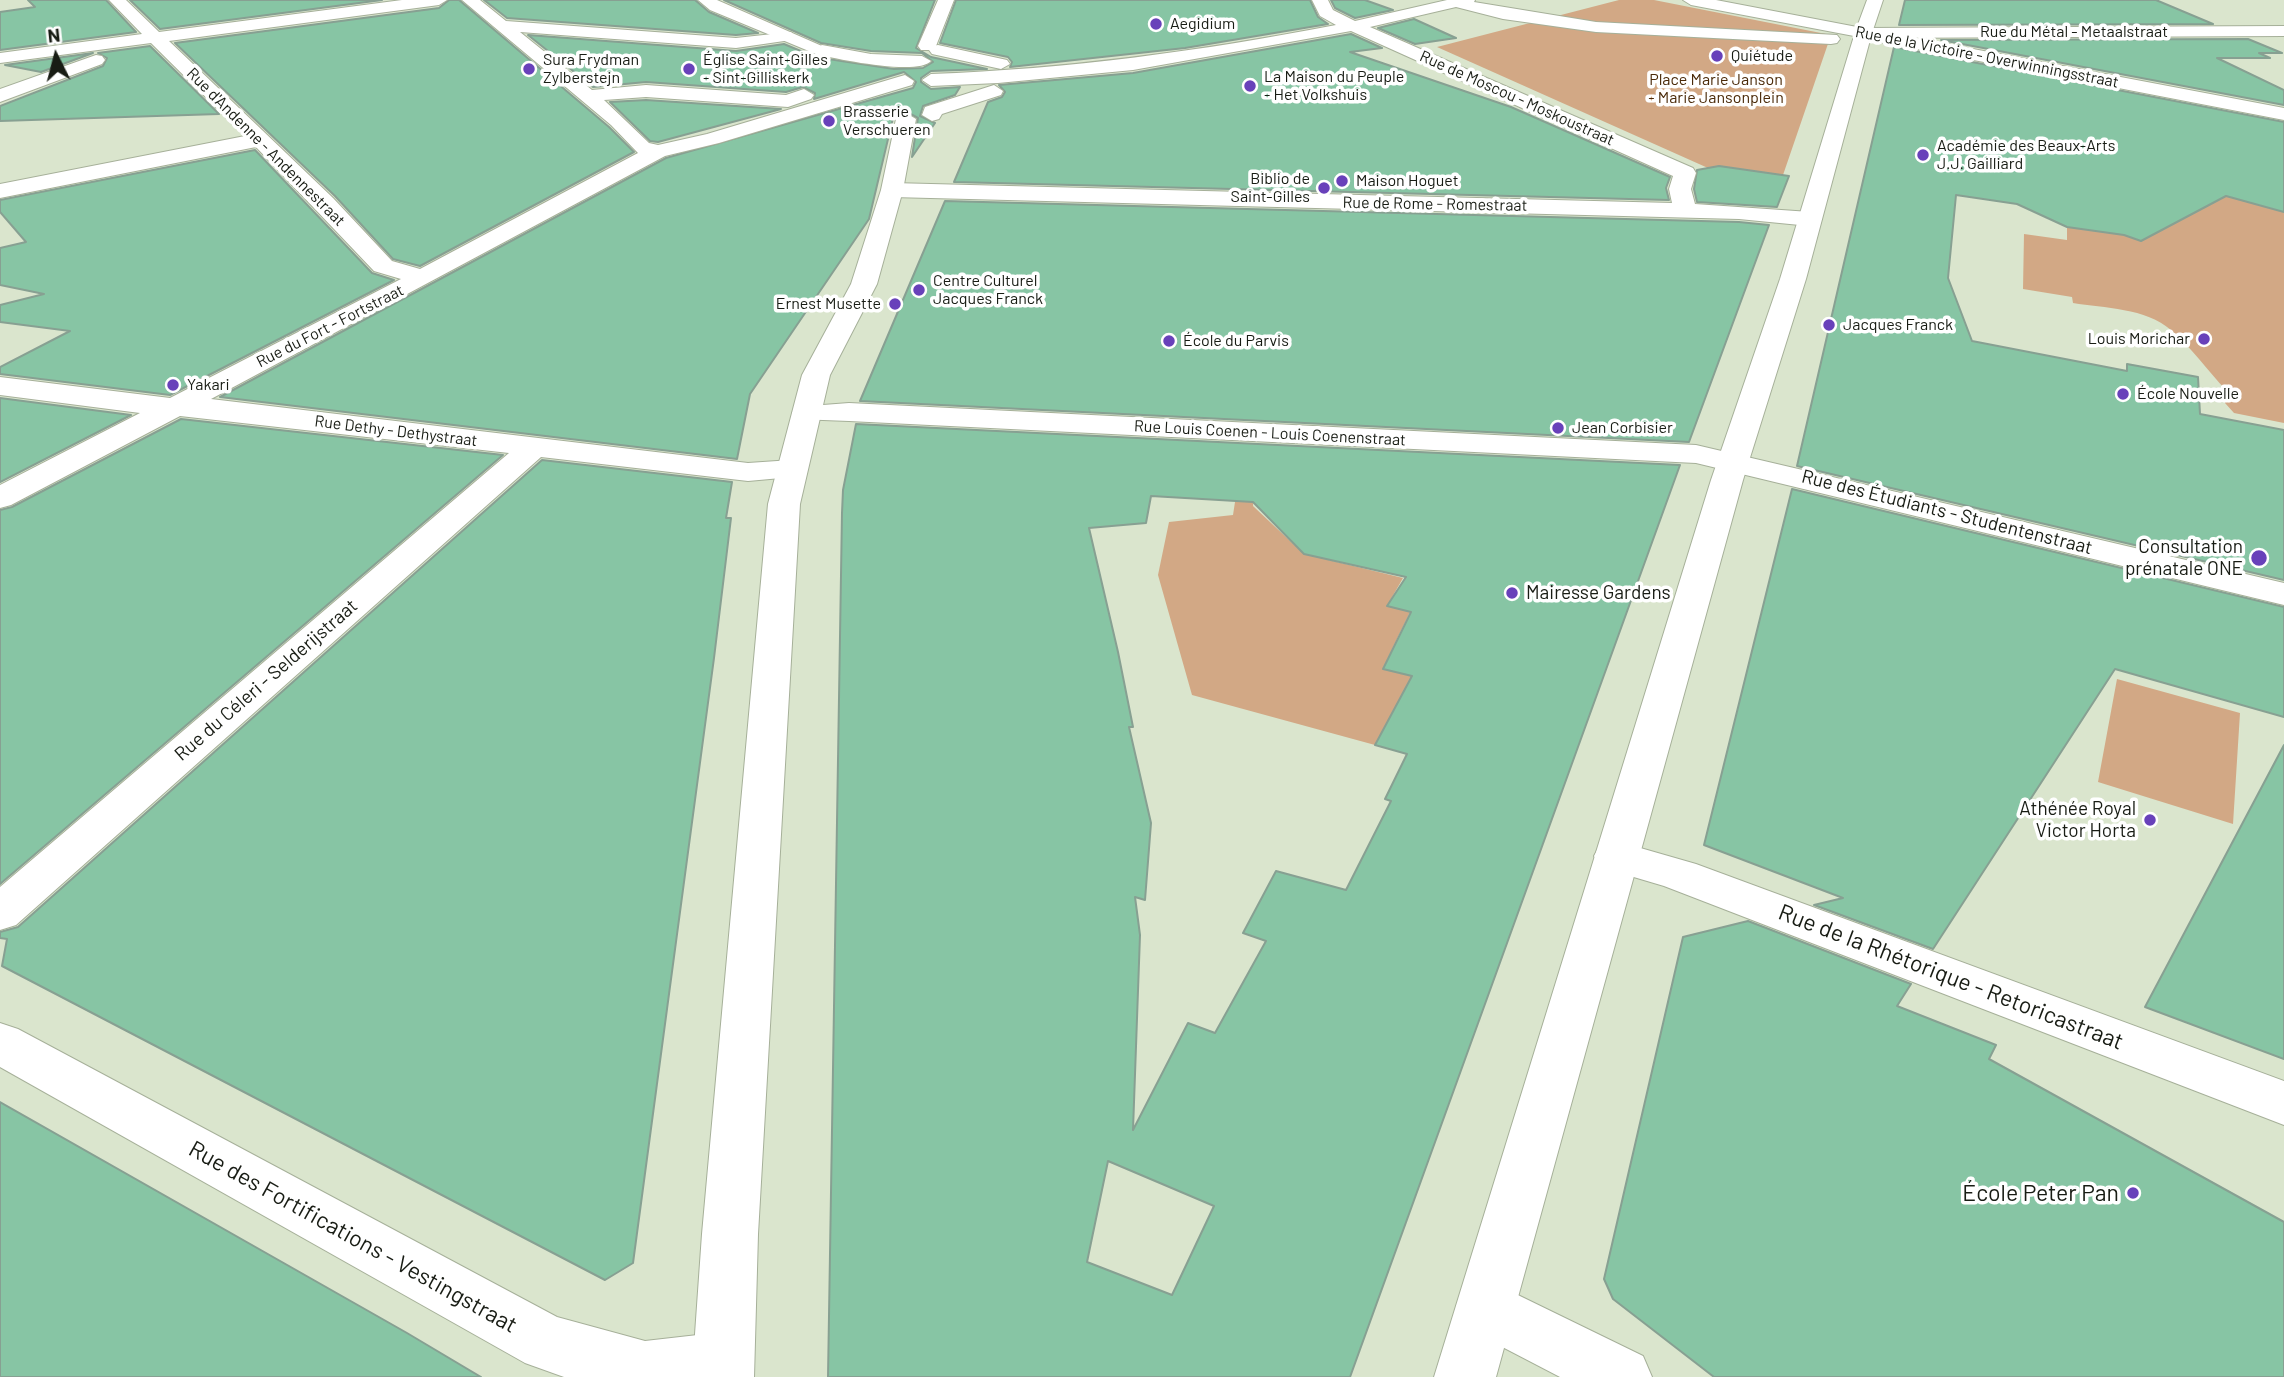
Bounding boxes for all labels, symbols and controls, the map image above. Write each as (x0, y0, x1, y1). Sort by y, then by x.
place label: Aegidium (1170, 14, 1235, 34)
marker: Aegidium (1148, 16, 1164, 32)
north arrow (21, 21, 91, 91)
street label: Rue de la Victoire - Overwinningsstraat (1854, 22, 2120, 92)
street label: Rue du Métal - Metaalstraat (1980, 22, 2168, 42)
text: N (46, 23, 61, 47)
street label: Rue de Moscou - Moskoustraat (1417, 46, 1617, 150)
place label: Quiétude (1731, 46, 1793, 66)
marker: Quiétude (1709, 48, 1725, 64)
place label: Sura Frydman Zylberstejn (543, 50, 639, 88)
place label: Église Saint-Gilles - Sint-Gilliskerk (703, 50, 828, 88)
marker: Sura Frydman Zylberstejn (521, 61, 537, 77)
marker: Église Saint-Gilles - Sint-Gilliskerk (681, 61, 697, 77)
street label: Rue d'Andenne - Andennestraat (183, 64, 349, 230)
place label: La Maison du Peuple - Het Volkshuis (1264, 67, 1404, 105)
park label: Place Marie Janson - Marie Jansonplein (1648, 70, 1784, 108)
marker: La Maison du Peuple - Het Volkshuis (1242, 78, 1258, 94)
place label: Brasserie Verschueren (843, 102, 931, 140)
marker: Brasserie Verschueren (821, 113, 837, 129)
place label: Académie des Beaux-Arts J.J. Gailliard (1937, 136, 2115, 174)
marker: Académie des Beaux-Arts J.J. Gailliard (1915, 147, 1931, 163)
place label: Biblio de Saint-Gilles (1231, 169, 1310, 207)
place label: Maison Hoguet (1356, 171, 1458, 191)
marker: Maison Hoguet (1334, 173, 1350, 189)
marker: Biblio de Saint-Gilles (1316, 180, 1332, 196)
street label: Rue de Rome - Romestraat (1342, 193, 1528, 215)
place label: Centre Culturel Jacques Franck (933, 271, 1043, 309)
street label: Rue du Fort - Fortstraat (253, 280, 407, 372)
marker: Centre Culturel Jacques Franck (911, 282, 927, 298)
place label: Ernest Musette (776, 294, 881, 314)
marker: Ernest Musette (887, 296, 903, 312)
place label: Jacques Franck (1843, 315, 1953, 335)
marker: Jacques Franck (1821, 317, 1837, 333)
place label: Louis Morichar (2088, 329, 2190, 349)
place label: École du Parvis (1183, 331, 1289, 351)
marker: Louis Morichar (2196, 331, 2212, 347)
marker: École du Parvis (1161, 333, 1177, 349)
place label: Yakari (187, 375, 229, 395)
marker: Yakari (165, 377, 181, 393)
place label: École Nouvelle (2137, 384, 2239, 404)
marker: École Nouvelle (2115, 386, 2131, 402)
street label: Rue Dethy - Dethystraat (314, 411, 478, 451)
street label: Rue Louis Coenen - Louis Coenenstraat (1134, 416, 1406, 450)
place label: Jean Corbisier (1572, 418, 1673, 438)
marker: Jean Corbisier (1550, 420, 1566, 436)
street label: Rue des Étudiants - Studentenstraat (1799, 465, 2095, 559)
place label: Consultation prénatale ONE (2125, 536, 2243, 580)
marker: Consultation prénatale ONE (2249, 548, 2269, 568)
place label: Mairesse Gardens (1526, 582, 1671, 604)
marker: Mairesse Gardens (1504, 585, 1520, 601)
street label: Rue du Céleri - Selderijstraat (170, 594, 362, 766)
place label: Athénée Royal Victor Horta (2019, 798, 2136, 842)
marker: Athénée Royal Victor Horta (2142, 812, 2158, 828)
street label: Rue de la Rhétorique - Retoricastraat (1775, 898, 2127, 1056)
street label: Rue des Fortifications - Vestingstraat (184, 1135, 522, 1339)
place label: École Peter Pan (1962, 1179, 2119, 1207)
marker: École Peter Pan (2125, 1185, 2141, 1201)

